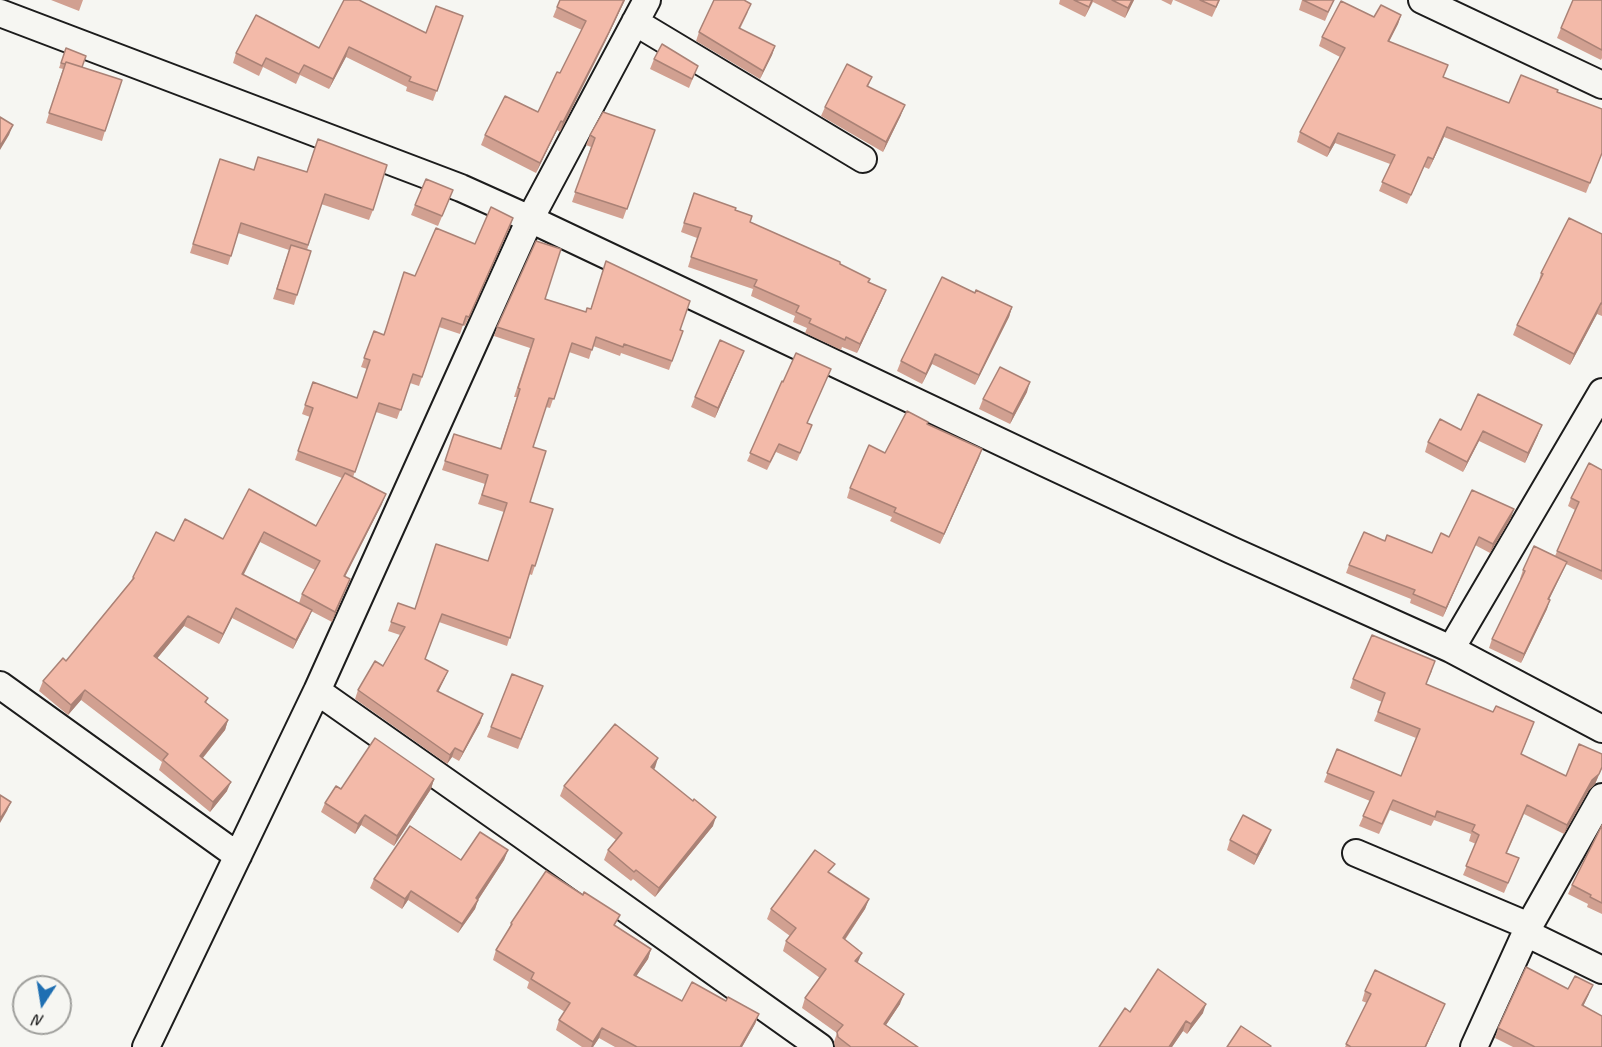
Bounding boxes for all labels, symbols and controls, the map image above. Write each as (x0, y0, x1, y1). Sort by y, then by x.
north arrow (12, 975, 72, 1035)
text: N (32, 1010, 46, 1031)

